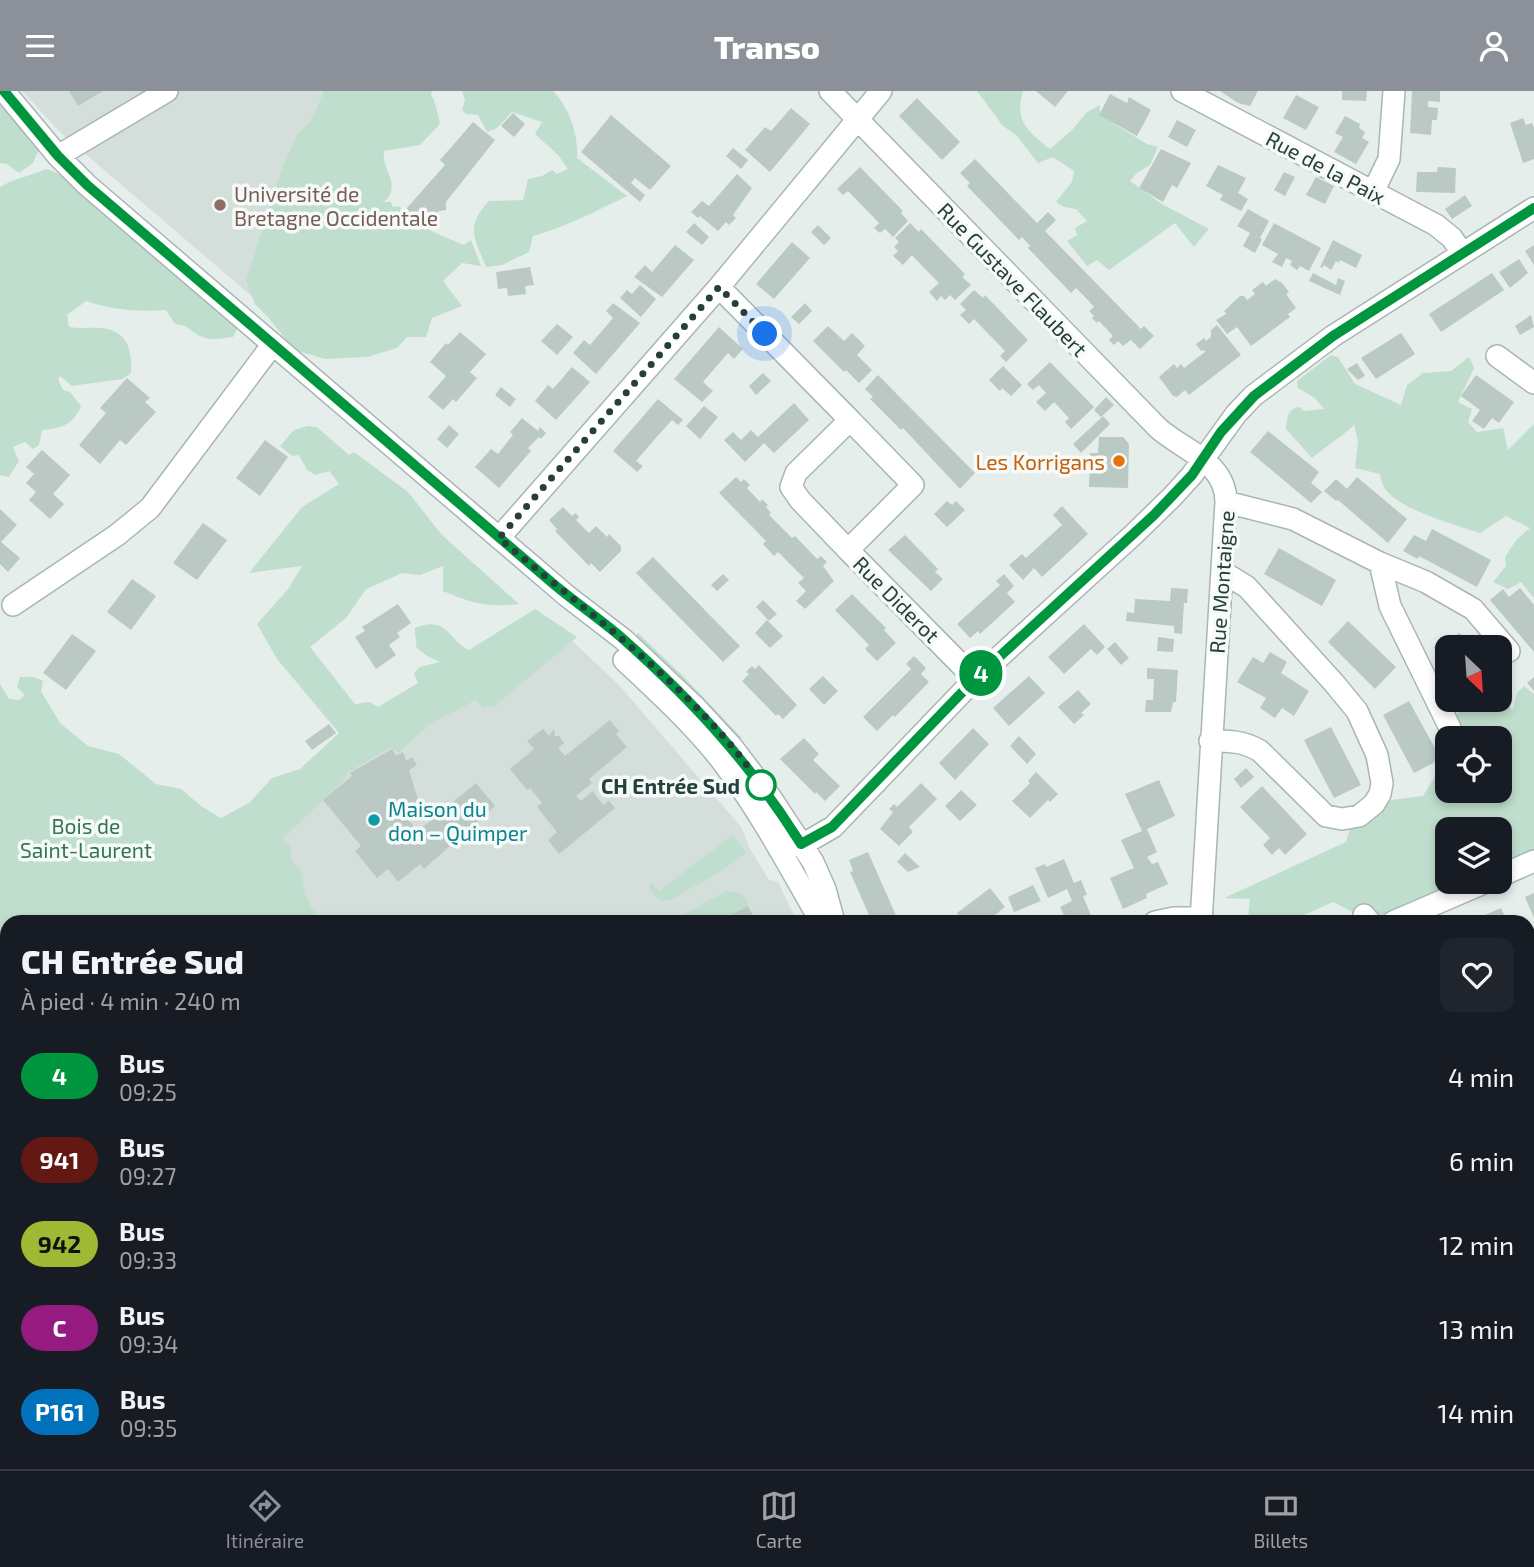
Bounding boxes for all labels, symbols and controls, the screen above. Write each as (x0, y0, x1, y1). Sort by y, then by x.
icon: menu (21, 27, 59, 65)
text: Transo (714, 27, 820, 65)
icon: person (1475, 27, 1513, 65)
street label: Rue de la Paix (1262, 125, 1390, 209)
place label: Université de Bretagne Occidentale (234, 181, 438, 230)
marker: Université de Bretagne Occidentale (212, 197, 228, 213)
street label: Rue Gustave Flaubert (933, 197, 1093, 361)
your location (747, 316, 782, 351)
place label: Les Korrigans (975, 449, 1105, 474)
marker: Les Korrigans (1111, 453, 1127, 469)
street label: Rue Montaigne (1204, 510, 1238, 654)
street label: Rue Diderot (849, 551, 945, 647)
north arrow (1435, 635, 1512, 712)
map controls (1435, 635, 1512, 894)
line badge: 4 (958, 650, 1004, 696)
text: 4 (973, 658, 989, 687)
button: locate (1435, 726, 1512, 803)
marker: CH Entrée Sud (746, 770, 776, 800)
place label: CH Entrée Sud (601, 773, 740, 798)
place label: Maison du don – Quimper (388, 796, 528, 846)
marker: Maison du don – Quimper (366, 812, 382, 828)
park label: Bois de Saint-Laurent (20, 813, 152, 862)
button: layers (1435, 817, 1512, 894)
button: heart (1440, 938, 1514, 1012)
text: CH Entrée Sud (21, 941, 244, 981)
text: À pied · 4 min · 240 m (21, 987, 241, 1015)
text: Bus (119, 1047, 165, 1078)
text: 4 (52, 1061, 67, 1090)
text: 4 min (1448, 1061, 1514, 1092)
text: 09:25 (119, 1078, 177, 1106)
text: Bus (119, 1131, 165, 1162)
text: 941 (40, 1145, 79, 1174)
text: 6 min (1449, 1145, 1514, 1176)
text: 09:27 (119, 1162, 176, 1190)
text: Bus (119, 1215, 165, 1246)
text: 942 (38, 1229, 81, 1258)
text: 12 min (1439, 1229, 1514, 1260)
text: 09:33 (119, 1246, 177, 1274)
text: Bus (119, 1299, 165, 1330)
text: C (52, 1313, 67, 1342)
text: 13 min (1439, 1313, 1514, 1344)
text: 09:34 (119, 1330, 178, 1358)
text: Bus (120, 1383, 166, 1414)
text: P161 (35, 1397, 85, 1426)
text: 14 min (1438, 1397, 1514, 1428)
text: 09:35 (120, 1414, 177, 1442)
tab: Itinéraire (226, 1487, 304, 1552)
tab: Carte (756, 1487, 802, 1552)
tab: Billets (1253, 1487, 1308, 1552)

